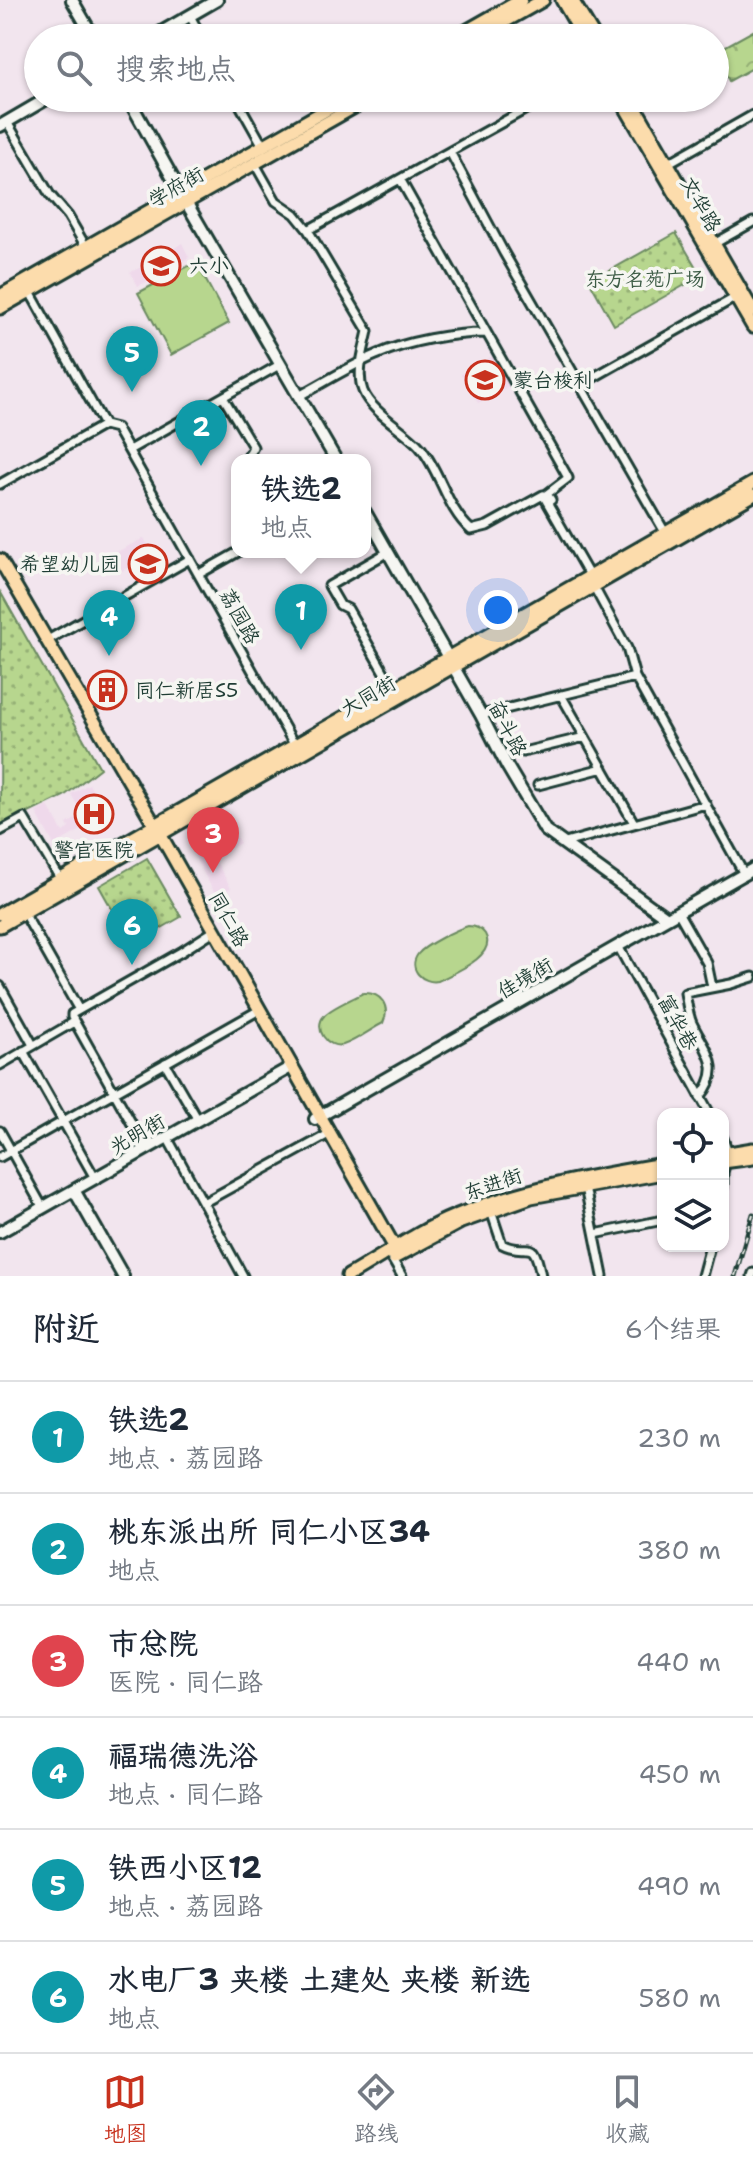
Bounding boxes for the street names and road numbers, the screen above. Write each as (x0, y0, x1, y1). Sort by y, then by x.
street label: 学府街 (144, 161, 208, 213)
street label: 文华路 (675, 172, 728, 237)
street label: 荔园路 (214, 583, 266, 649)
street label: 大同街 (336, 670, 400, 722)
street label: 奋斗路 (483, 695, 534, 762)
street label: 同仁路 (203, 886, 255, 952)
street label: 佳境街 (493, 952, 557, 1004)
street label: 富华巷 (652, 989, 704, 1055)
street label: 光明街 (105, 1108, 169, 1160)
street label: 东进街 (460, 1162, 526, 1206)

